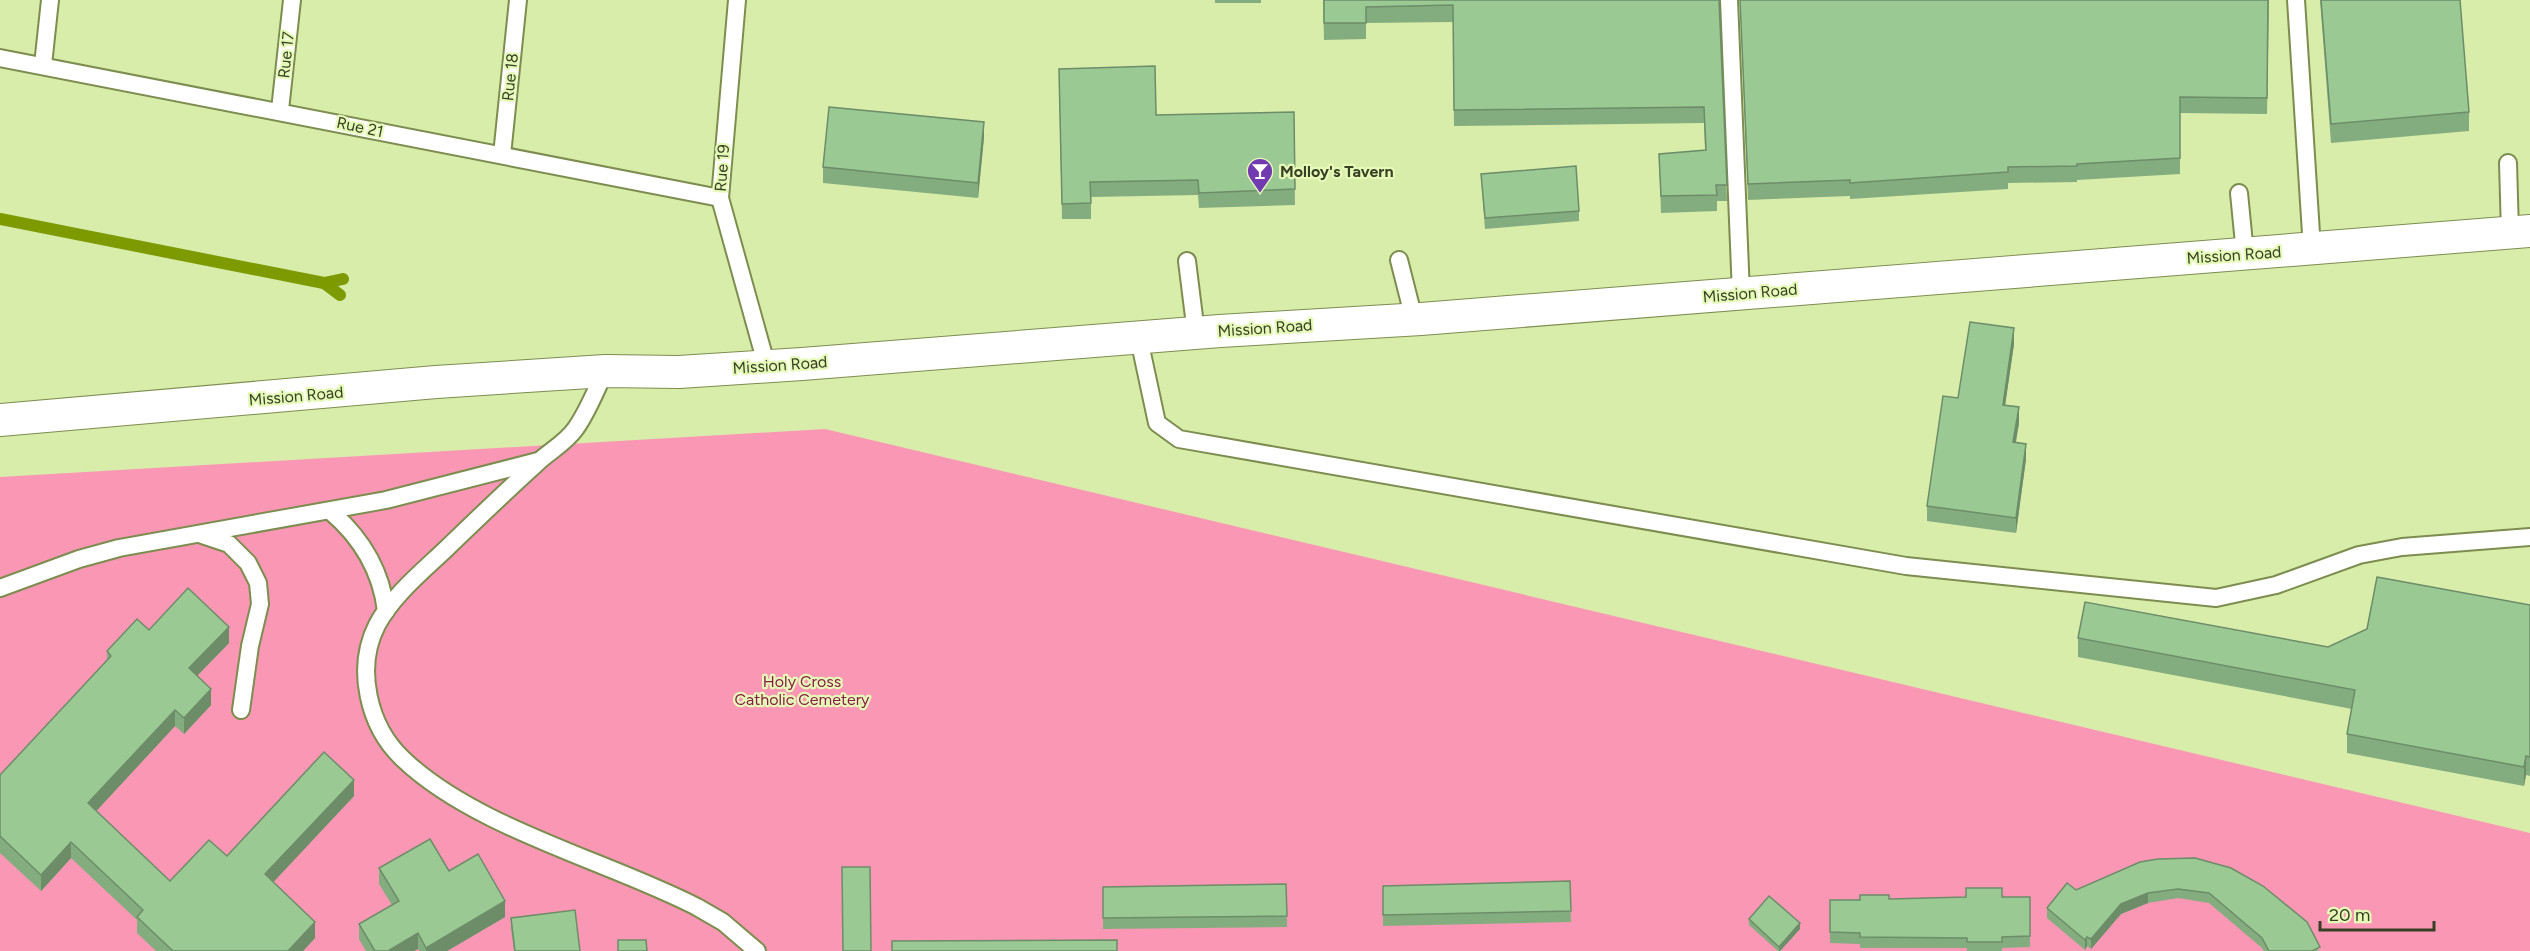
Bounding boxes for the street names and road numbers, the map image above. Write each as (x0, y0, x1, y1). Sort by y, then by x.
street label: Rue 17 (274, 30, 298, 79)
street label: Rue 18 (498, 52, 522, 102)
street label: Rue 21 (335, 113, 385, 141)
street label: Rue 19 (711, 144, 733, 192)
street label: Mission Road (2186, 242, 2282, 268)
street label: Mission Road (1702, 279, 1798, 307)
street label: Mission Road (1217, 315, 1313, 341)
street label: Mission Road (732, 352, 828, 378)
street label: Mission Road (248, 382, 344, 410)

